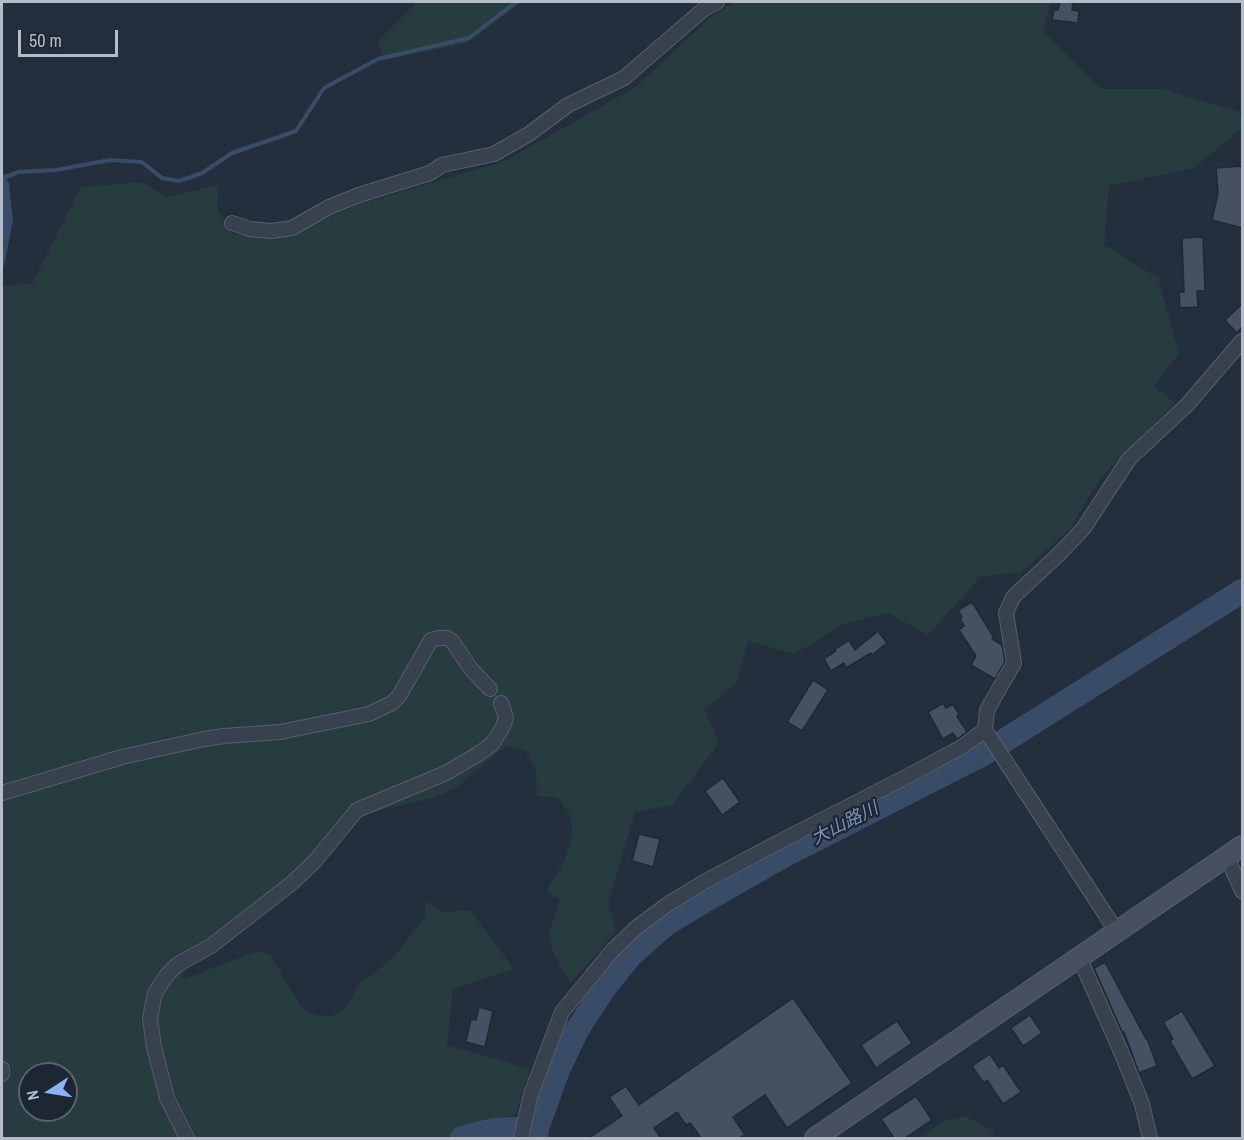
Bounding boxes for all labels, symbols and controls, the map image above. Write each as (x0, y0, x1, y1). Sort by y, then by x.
scale bar (21, 18, 122, 56)
text: 50 m (29, 28, 62, 53)
water label: 大山路川 (808, 798, 882, 850)
north arrow (18, 1062, 78, 1122)
text: N (21, 1088, 44, 1102)

